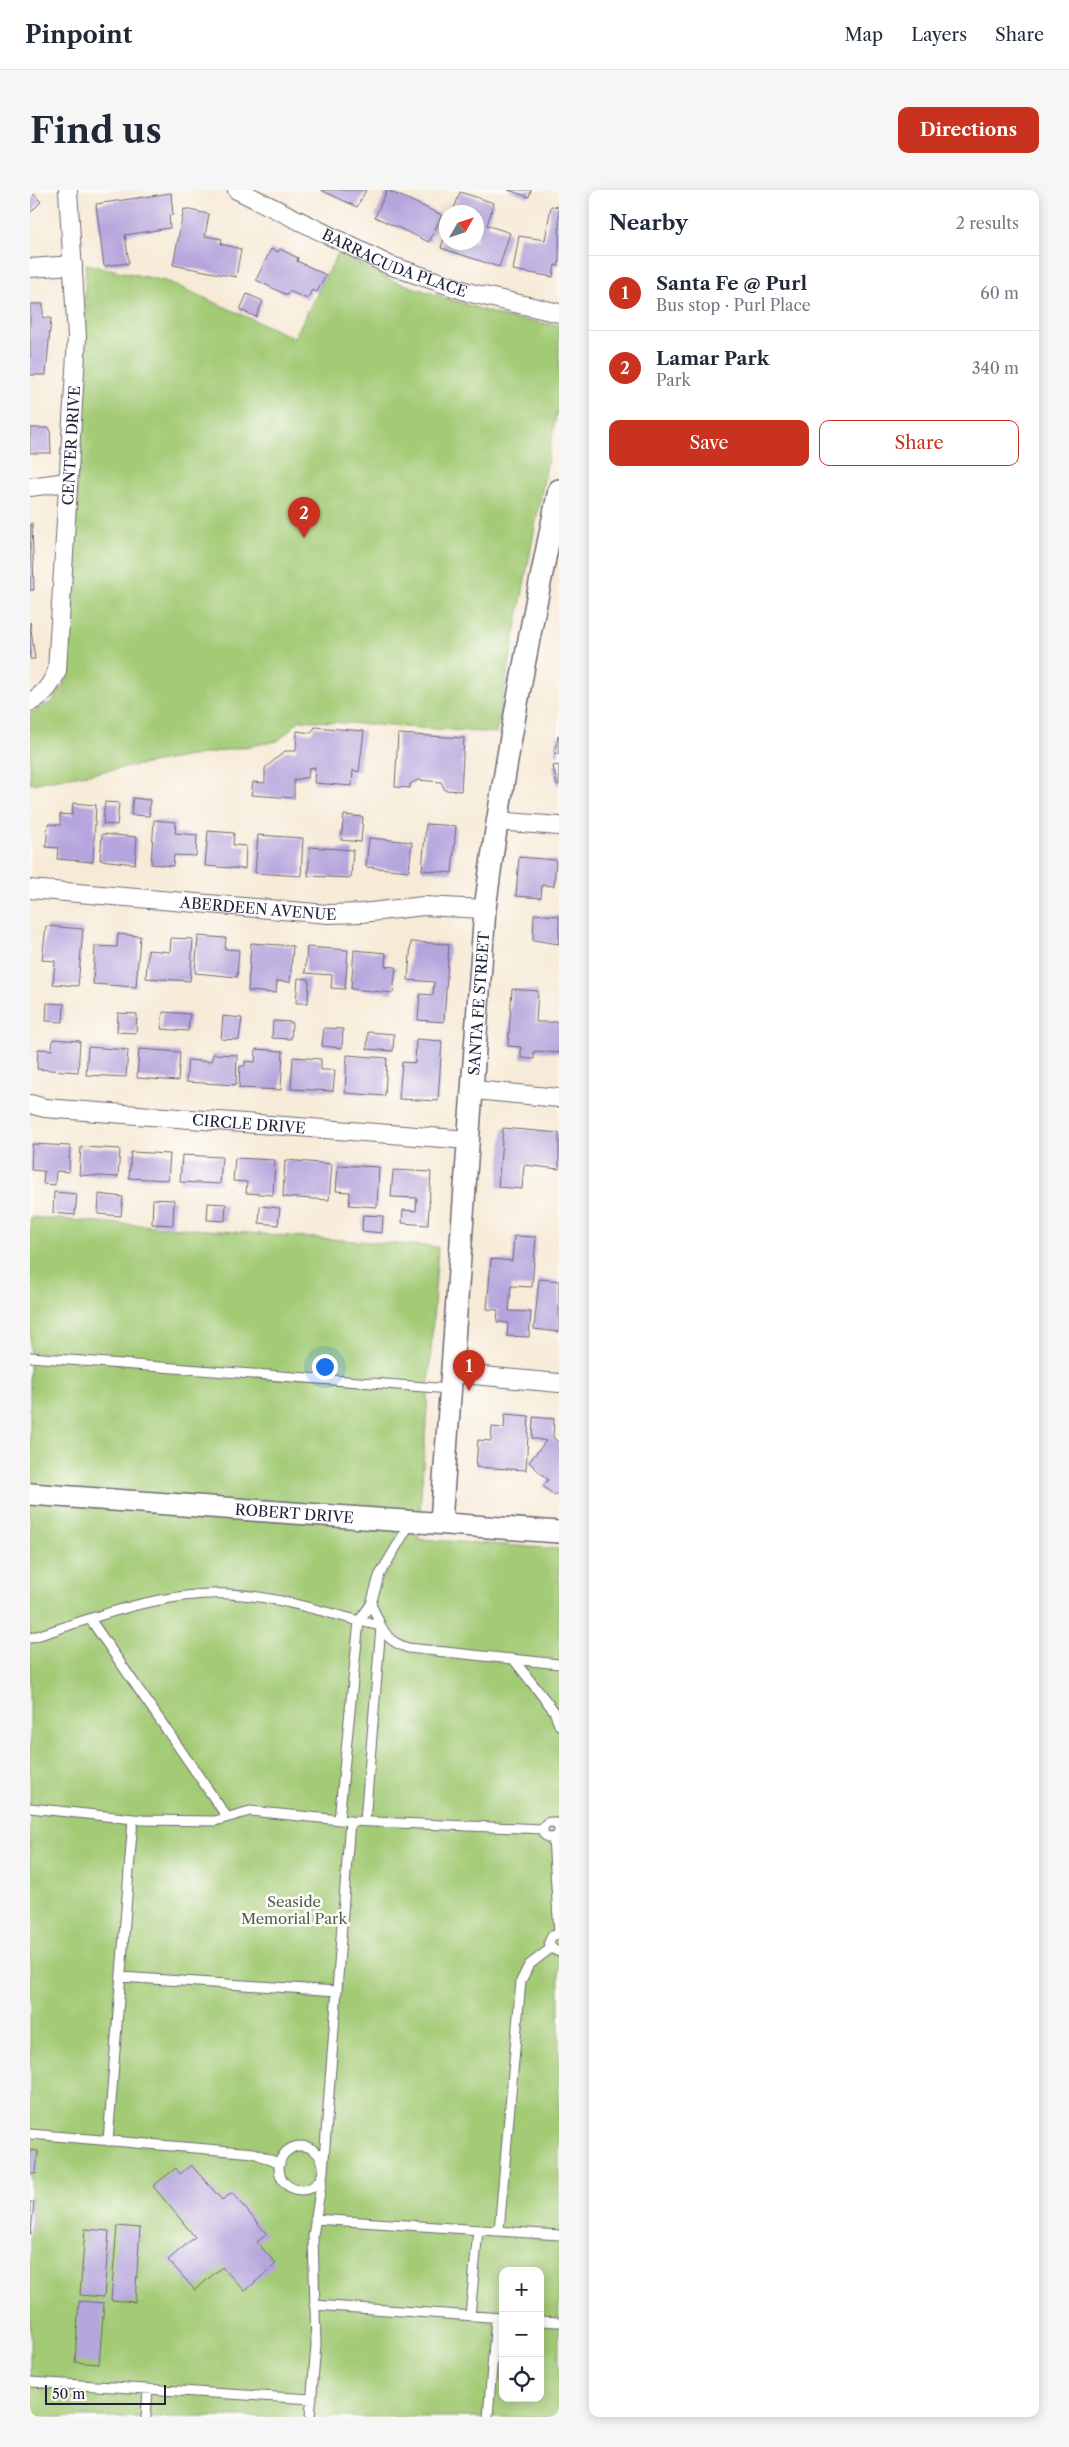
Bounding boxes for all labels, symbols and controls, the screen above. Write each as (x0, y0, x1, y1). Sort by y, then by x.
text: Pinpoint (25, 20, 132, 49)
text: Map (845, 24, 883, 46)
text: Layers (911, 24, 967, 46)
text: Share (995, 24, 1044, 46)
button: Directions (898, 107, 1039, 153)
text: Find us (30, 109, 162, 152)
north arrow (439, 205, 484, 250)
text: Nearby (609, 210, 688, 235)
text: 2 results (956, 213, 1019, 233)
street label: BARRACUDA PLACE (319, 224, 470, 301)
text: Santa Fe @ Purl (656, 272, 807, 295)
text: 1 (621, 283, 629, 303)
text: 60 m (980, 283, 1019, 303)
text: Bus stop · Purl Place (656, 295, 811, 315)
text: Lamar Park (656, 347, 769, 370)
text: 2 (620, 358, 630, 378)
text: 340 m (972, 358, 1019, 378)
text: Park (656, 370, 691, 390)
street label: CENTER DRIVE (57, 385, 84, 506)
button: Save (609, 420, 809, 466)
button: Share (819, 420, 1019, 466)
pin: 2 (288, 497, 320, 538)
street label: ABERDEEN AVENUE (178, 892, 337, 924)
street label: SANTA FE STREET (464, 930, 493, 1076)
street label: CIRCLE DRIVE (192, 1110, 306, 1137)
pin: 1 (453, 1350, 485, 1391)
your location (312, 1354, 338, 1380)
street label: ROBERT DRIVE (234, 1499, 354, 1527)
park label: Seaside Memorial Park (241, 1892, 348, 1928)
map controls (499, 2267, 544, 2402)
button: + (499, 2267, 544, 2312)
button: − (499, 2312, 544, 2357)
button: locate (499, 2357, 544, 2402)
scale bar (45, 2382, 166, 2405)
text: 50 m (52, 2385, 85, 2403)

